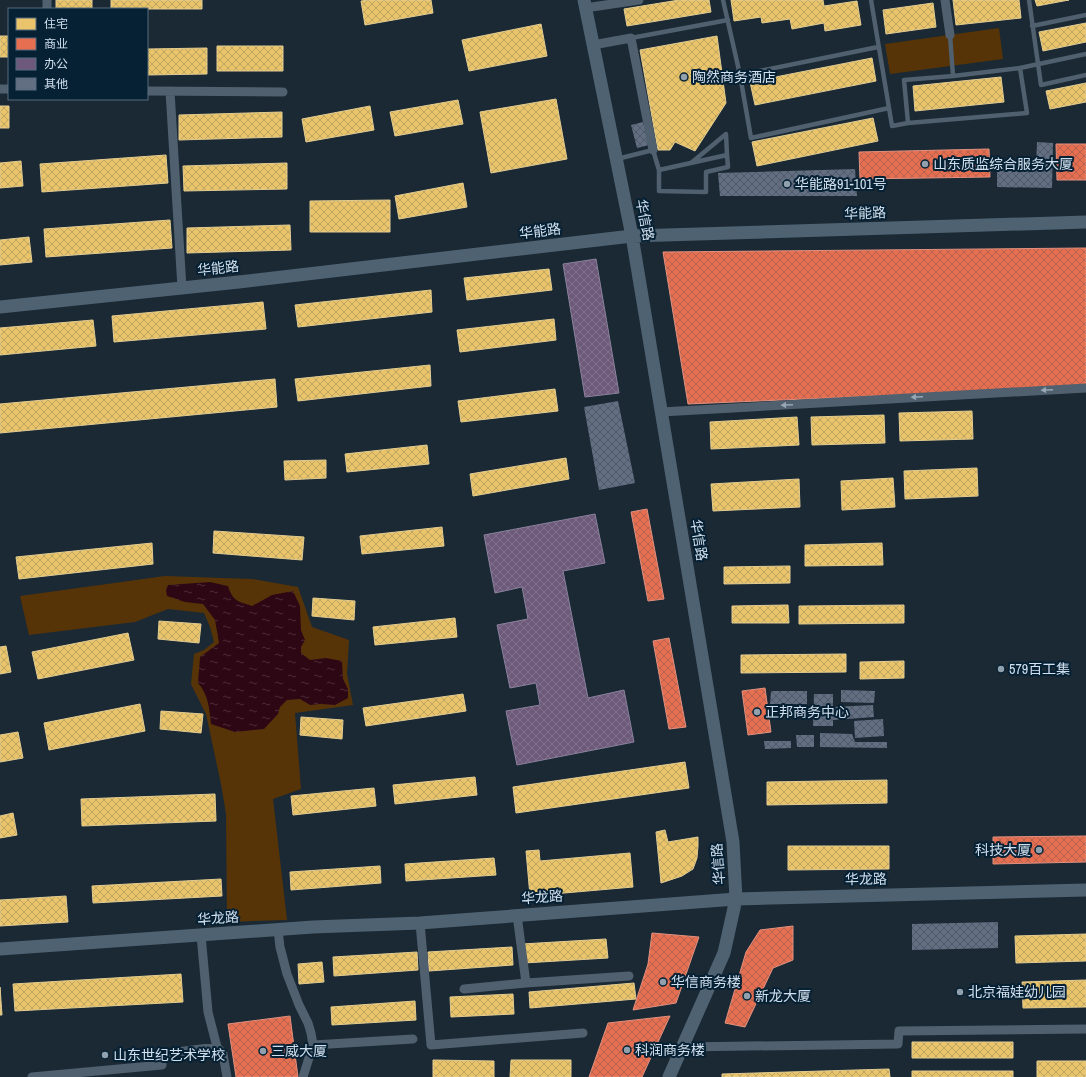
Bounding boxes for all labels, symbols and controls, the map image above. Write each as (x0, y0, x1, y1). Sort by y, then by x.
legend (8, 8, 148, 100)
text: 住宅 (44, 16, 68, 32)
text: 商业 (44, 36, 68, 52)
text: 办公 (44, 56, 68, 72)
place label: 陶然商务酒店 (692, 68, 776, 86)
marker: 陶然商务酒店 (679, 72, 689, 82)
text: 其他 (44, 76, 68, 92)
place label: 山东质监综合服务大厦 (933, 155, 1073, 173)
marker: 山东质监综合服务大厦 (920, 159, 930, 169)
place label: 华能路91-101号 (795, 175, 887, 193)
marker: 华能路91-101号 (782, 179, 792, 189)
street label: 华信路 (632, 198, 658, 242)
street label: 华能路 (844, 203, 886, 223)
street label: 华能路 (518, 220, 562, 242)
street label: 华能路 (196, 257, 240, 279)
one-way arrow (1041, 386, 1053, 393)
one-way arrow (911, 394, 923, 401)
one-way arrow (781, 401, 793, 408)
street label: 华信路 (687, 518, 711, 562)
place label: 579百工集 (1009, 660, 1070, 678)
marker: 579百工集 (996, 664, 1006, 674)
place label: 正邦商务中心 (765, 703, 849, 721)
marker: 正邦商务中心 (752, 707, 762, 717)
place label: 科技大厦 (975, 841, 1031, 859)
street label: 华信路 (708, 842, 728, 886)
marker: 科技大厦 (1034, 845, 1044, 855)
street label: 华龙路 (845, 870, 887, 888)
street label: 华龙路 (520, 887, 564, 907)
street label: 华龙路 (196, 908, 240, 928)
place label: 华信商务楼 (671, 973, 741, 991)
marker: 华信商务楼 (658, 977, 668, 987)
place label: 北京福娃幼儿园 (968, 983, 1066, 1001)
place label: 新龙大厦 (755, 987, 811, 1005)
marker: 北京福娃幼儿园 (955, 987, 965, 997)
marker: 新龙大厦 (742, 991, 752, 1001)
place label: 科润商务楼 (635, 1041, 705, 1059)
place label: 三威大厦 (271, 1042, 327, 1060)
marker: 科润商务楼 (622, 1045, 632, 1055)
place label: 山东世纪艺术学校 (113, 1046, 225, 1064)
marker: 三威大厦 (258, 1046, 268, 1056)
marker: 山东世纪艺术学校 (100, 1050, 110, 1060)

